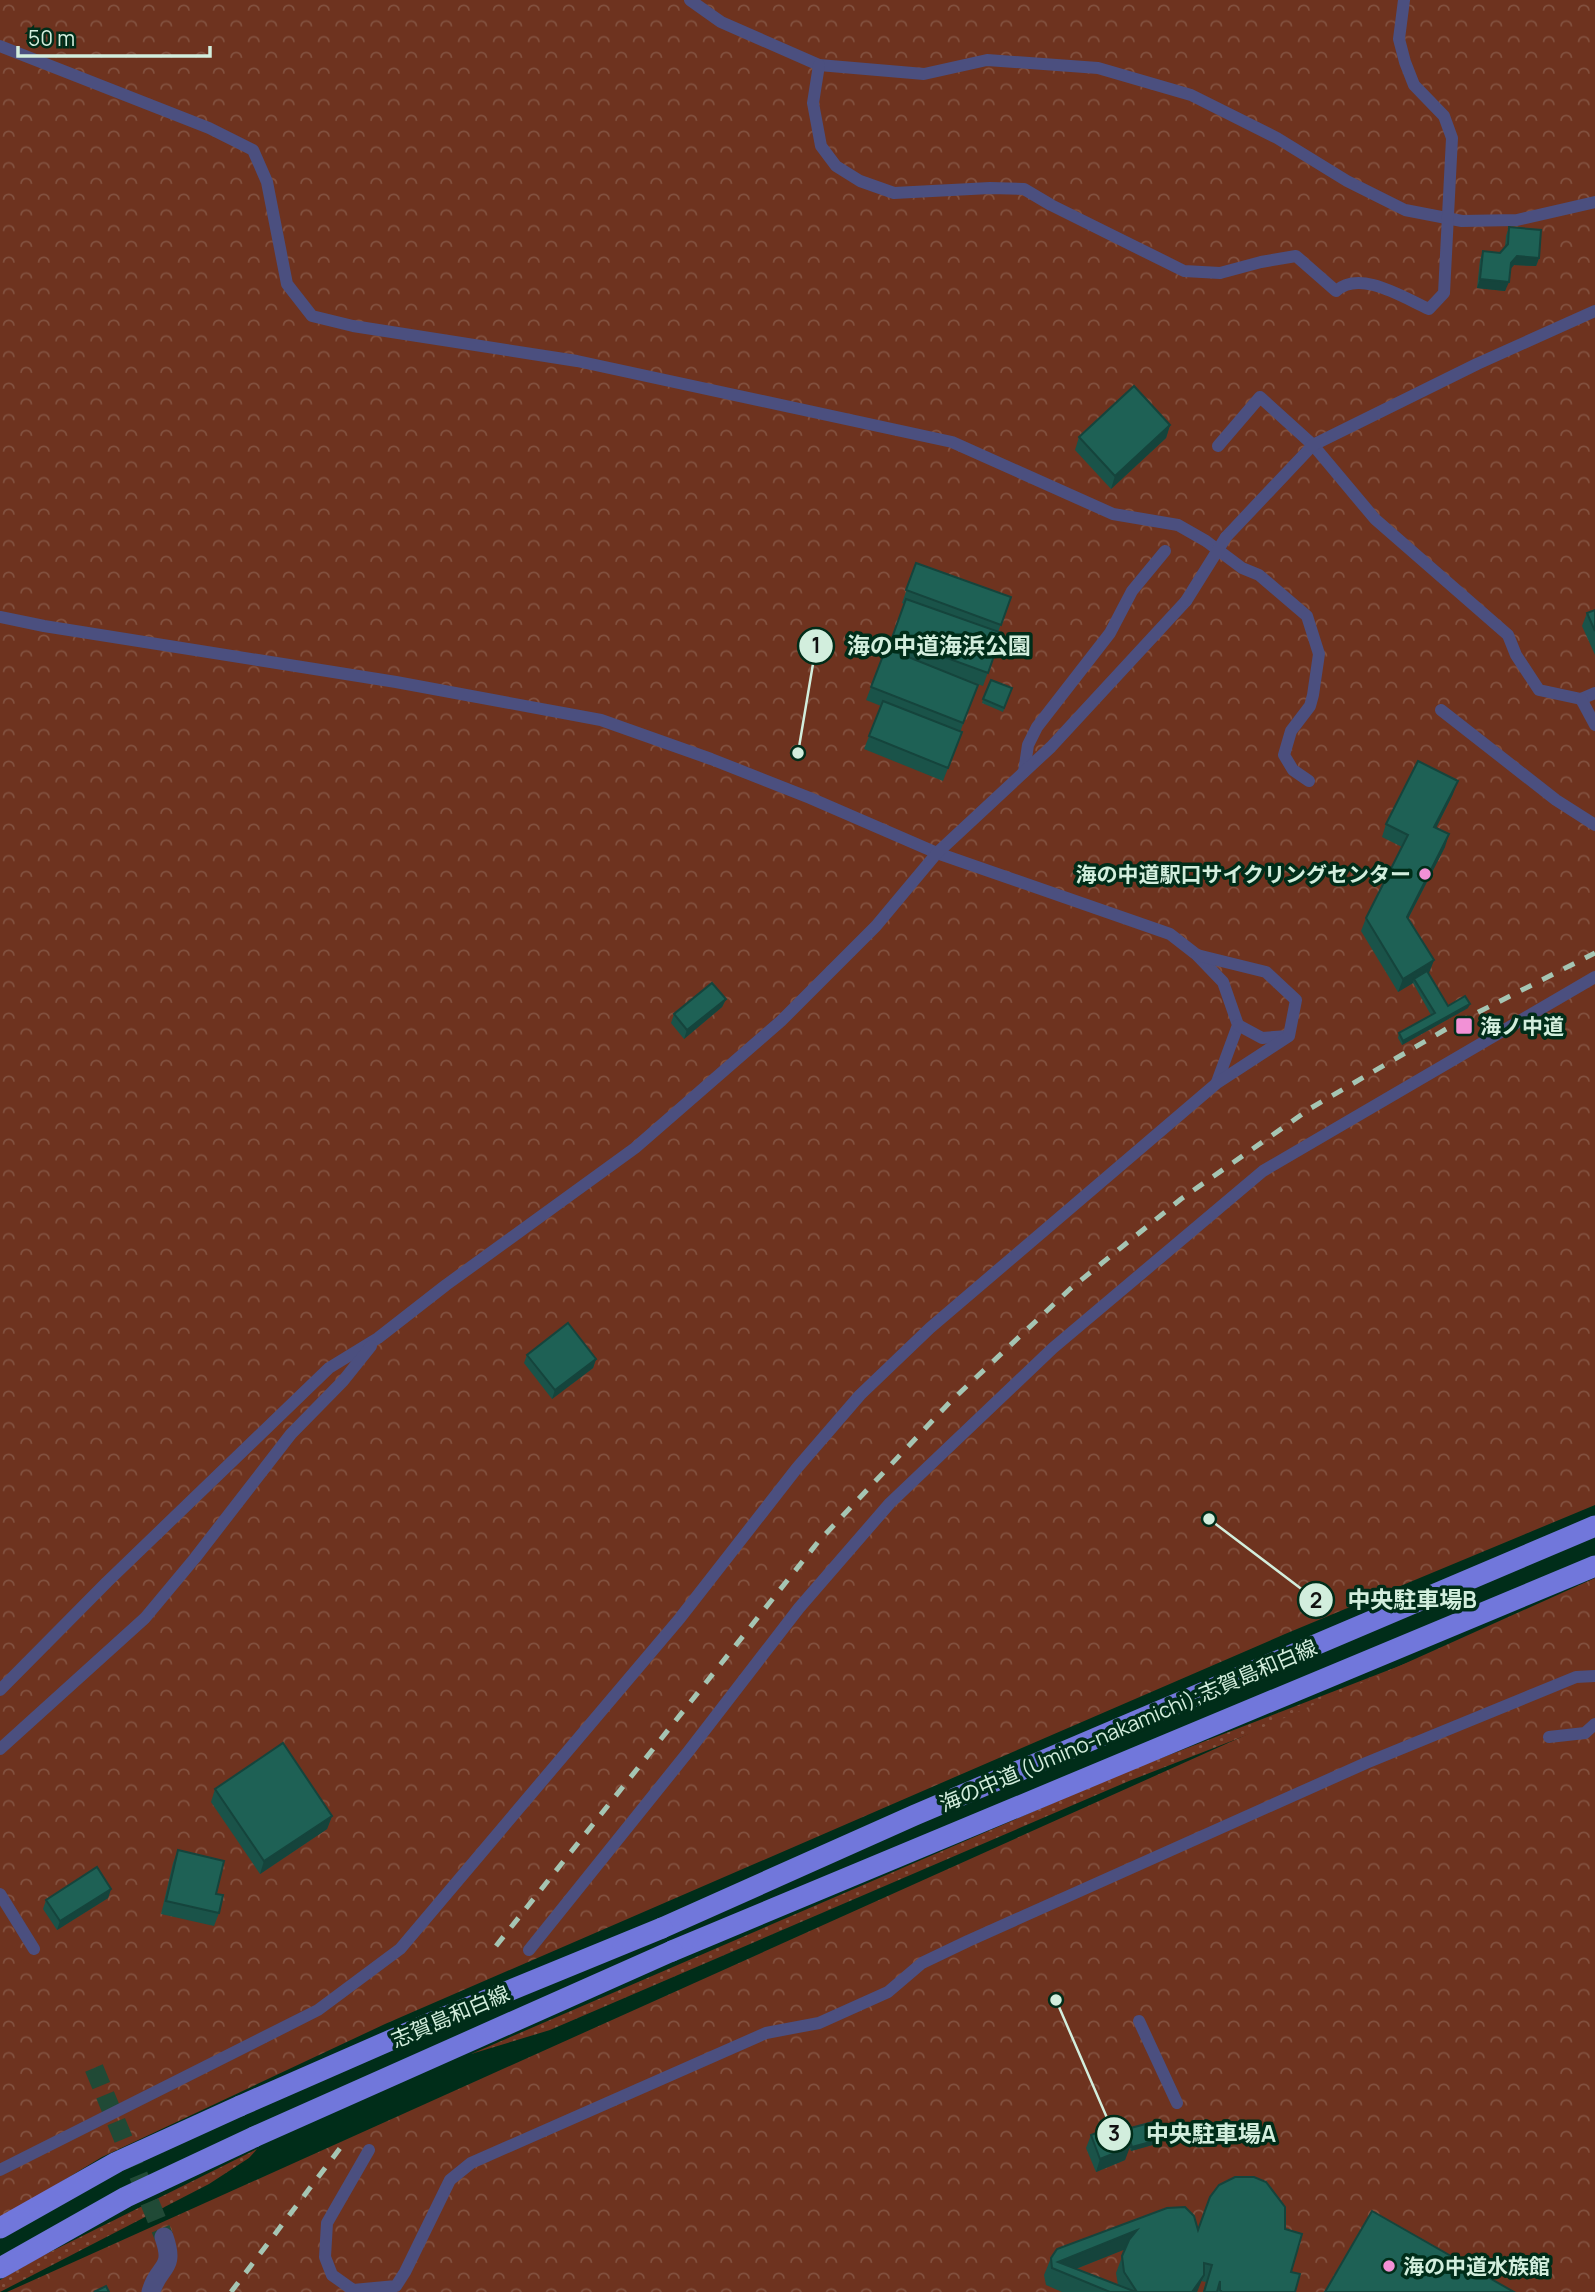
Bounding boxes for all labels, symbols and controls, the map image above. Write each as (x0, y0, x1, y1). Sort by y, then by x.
scale bar (18, 14, 210, 58)
text: 50 m (28, 24, 75, 52)
callout: 海の中道海浜公園 (798, 624, 1045, 668)
text: 海の中道海浜公園 (847, 629, 1031, 661)
text: 1 (811, 631, 821, 659)
place label: 海の中道駅口サイクリングセンター (1075, 860, 1411, 888)
marker: 海の中道駅口サイクリングセンター (1417, 866, 1433, 882)
place label: 海ノ中道 (1480, 1012, 1564, 1040)
marker: 海ノ中道 (1454, 1016, 1474, 1036)
callout: 中央駐車場B (1299, 1578, 1491, 1622)
text: 中央駐車場B (1347, 1583, 1477, 1615)
text: 2 (1310, 1586, 1322, 1614)
street label: 海の中道 (Umino-nakamichi);志賀島和白線 (935, 1632, 1321, 1818)
street label: 志賀島和白線 (387, 1978, 513, 2054)
callout: 中央駐車場A (1097, 2112, 1290, 2156)
text: 中央駐車場A (1146, 2117, 1276, 2149)
text: 3 (1108, 2119, 1120, 2147)
place label: 海の中道水族館 (1403, 2252, 1550, 2280)
marker: 海の中道水族館 (1381, 2258, 1397, 2274)

